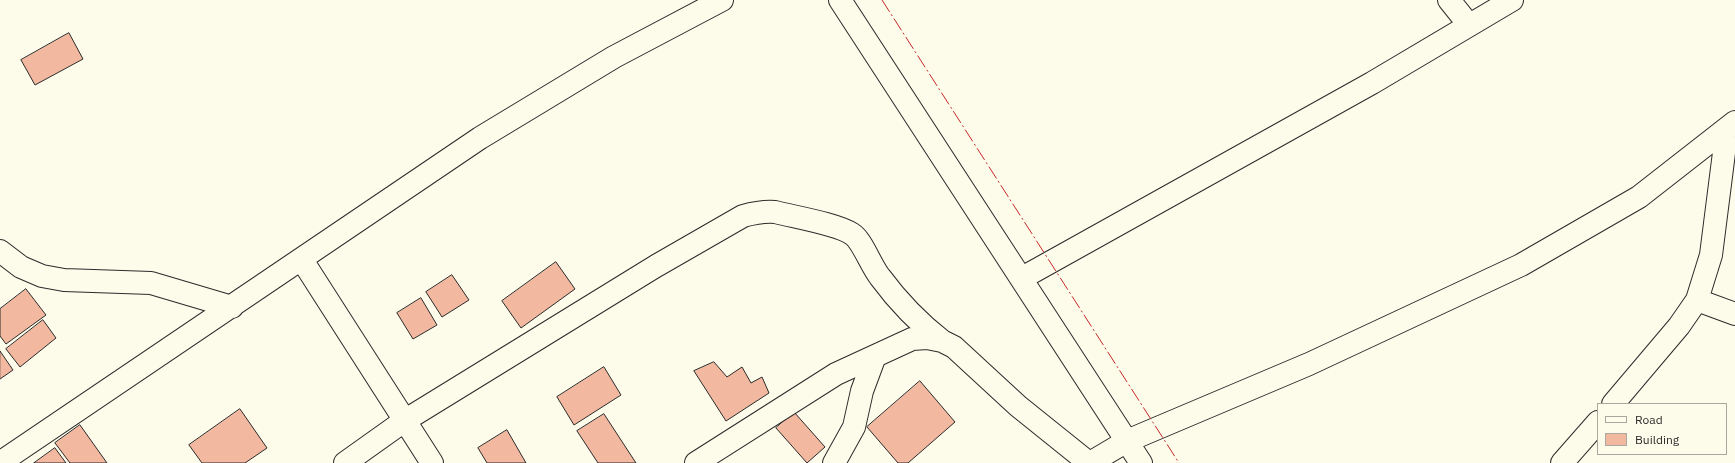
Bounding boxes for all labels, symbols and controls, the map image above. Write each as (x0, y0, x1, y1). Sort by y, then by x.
legend (1597, 403, 1727, 455)
text: Road (1635, 412, 1663, 427)
text: Building (1635, 432, 1679, 447)

